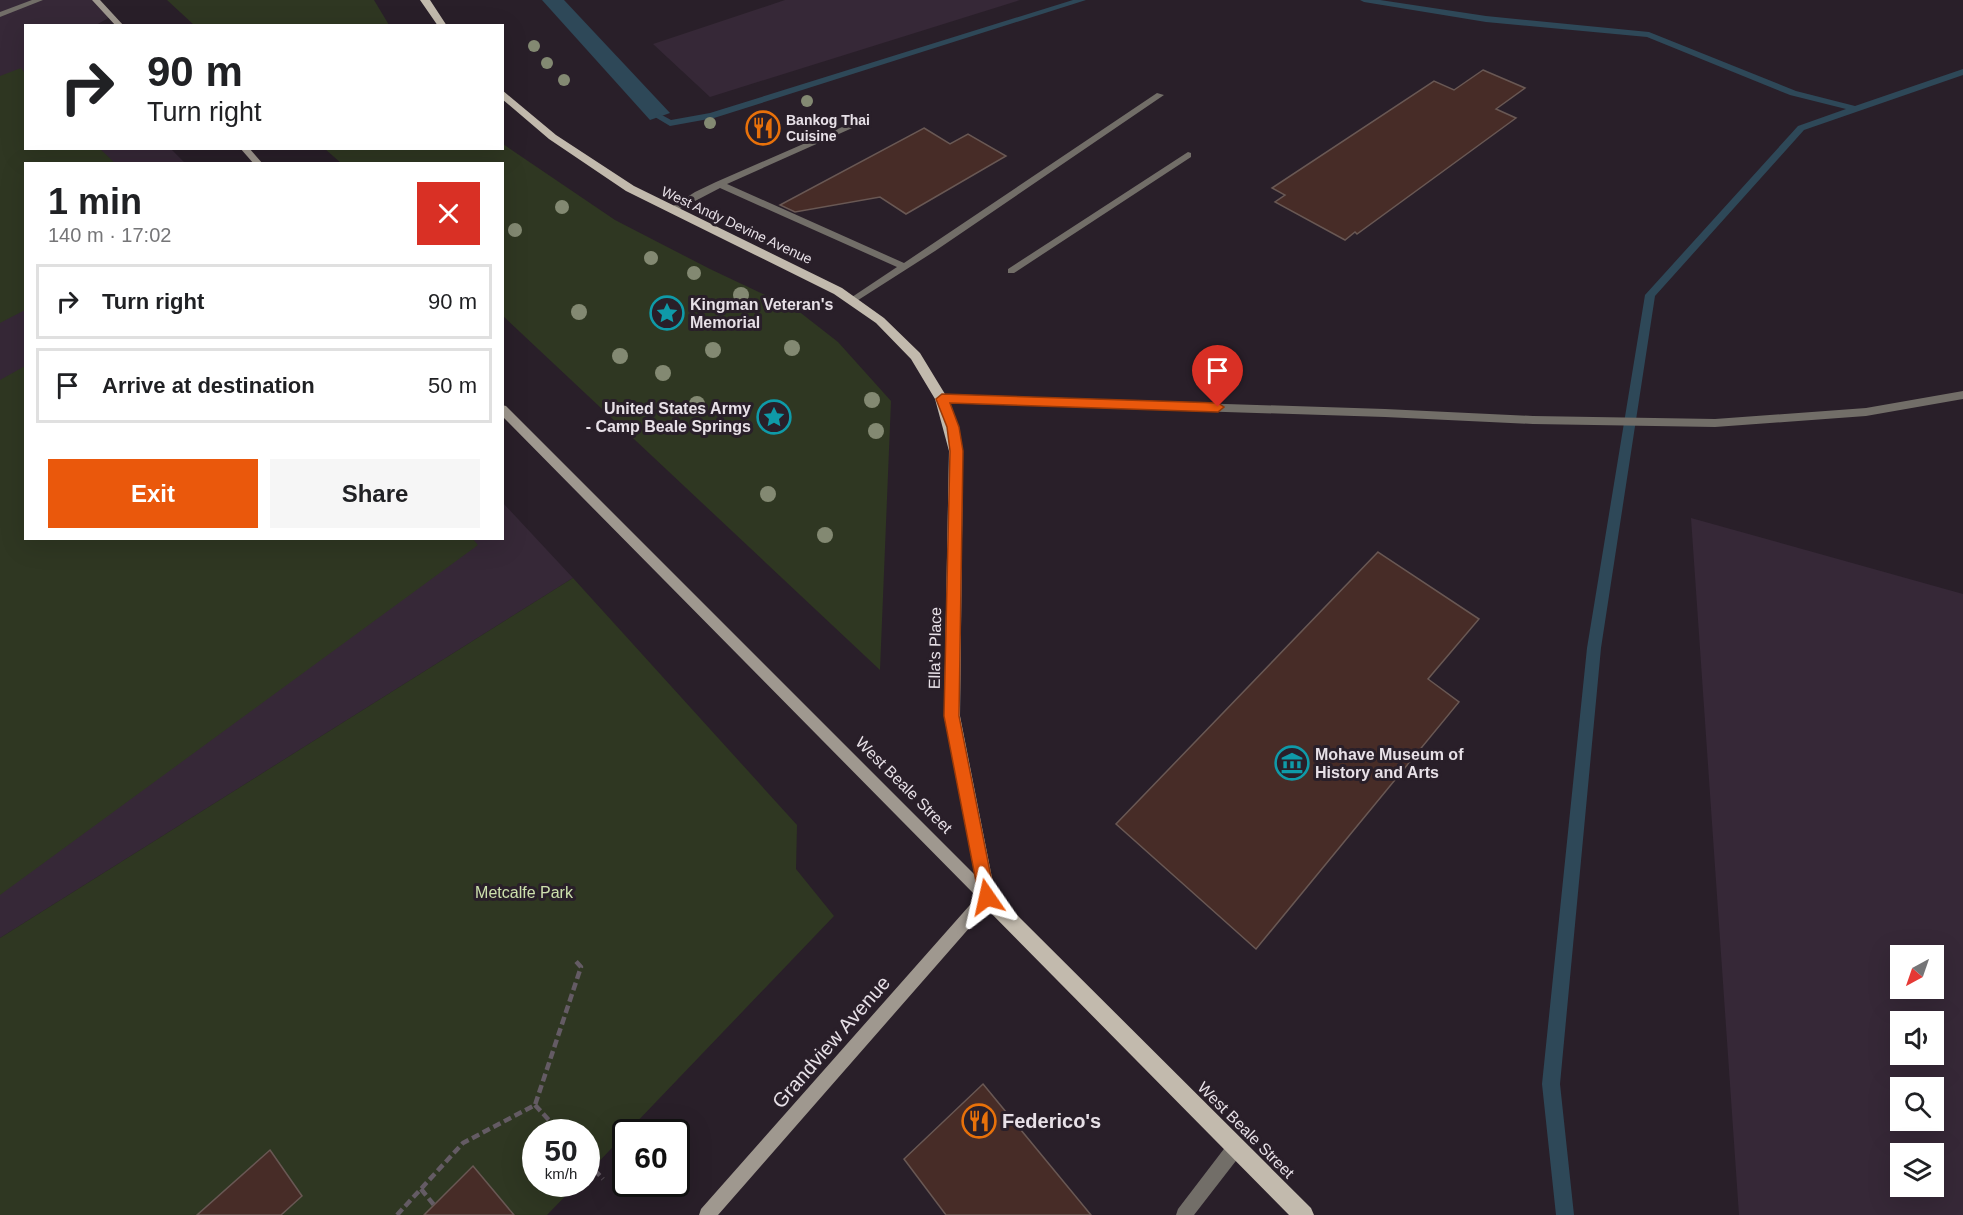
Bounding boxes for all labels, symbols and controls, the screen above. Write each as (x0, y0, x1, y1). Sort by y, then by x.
icon: right (48, 48, 126, 126)
text: 90 m (147, 48, 243, 95)
text: Turn right (147, 97, 262, 127)
restaurant icon: Bankog Thai Cuisine (745, 110, 781, 146)
place label: Bankog Thai Cuisine (786, 112, 870, 144)
text: 1 min (48, 181, 142, 222)
button: close (417, 182, 480, 245)
street label: West Andy Devine Avenue (659, 183, 815, 267)
text: 140 m · 17:02 (48, 224, 171, 246)
icon: right (51, 285, 84, 318)
text: Turn right (102, 289, 204, 314)
text: 90 m (428, 289, 477, 314)
place icon: Kingman Veteran's Memorial (649, 295, 685, 331)
place label: Kingman Veteran's Memorial (690, 296, 834, 331)
pin (1192, 345, 1243, 407)
icon: arrive (1201, 354, 1234, 387)
icon: arrive (51, 369, 84, 402)
text: Arrive at destination (102, 373, 315, 398)
text: 50 m (428, 373, 477, 398)
place icon: United States Army - Camp Beale Springs (756, 399, 792, 435)
place label: United States Army - Camp Beale Springs (586, 400, 751, 435)
button: Exit (48, 459, 258, 528)
button: Share (270, 459, 480, 528)
street label: Ella's Place (926, 607, 944, 689)
street label: West Beale Street (853, 734, 956, 837)
museum icon: Mohave Museum of History and Arts (1274, 745, 1310, 781)
place label: Mohave Museum of History and Arts (1315, 746, 1464, 781)
position arrow (955, 865, 1019, 929)
park label: Metcalfe Park (475, 884, 574, 901)
north arrow (1890, 945, 1944, 999)
map controls (1890, 945, 1944, 1197)
street label: Grandview Avenue (768, 972, 894, 1112)
button: sound (1890, 1011, 1944, 1065)
button: search (1890, 1077, 1944, 1131)
street label: West Beale Street (1195, 1079, 1298, 1182)
restaurant icon: Federico's (961, 1103, 997, 1139)
place label: Federico's (1002, 1110, 1101, 1132)
speed limit sign: 60 (612, 1119, 690, 1197)
text: 50 (544, 1134, 578, 1167)
button: layers (1890, 1143, 1944, 1197)
text: km/h (545, 1165, 577, 1182)

